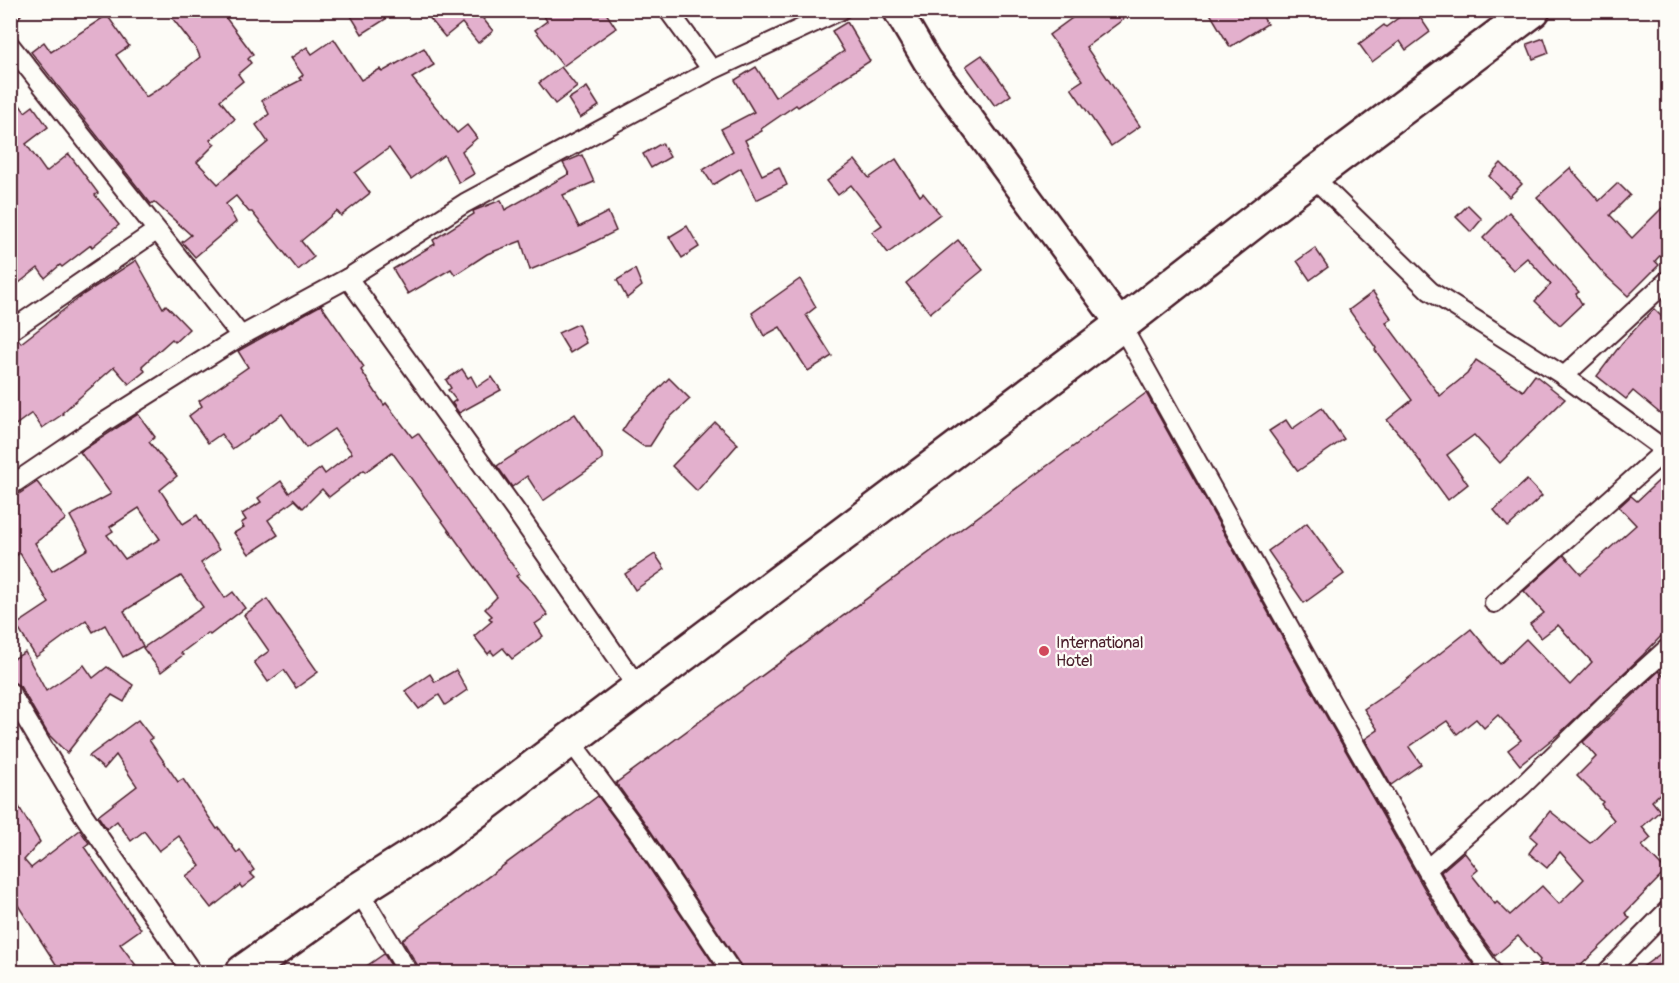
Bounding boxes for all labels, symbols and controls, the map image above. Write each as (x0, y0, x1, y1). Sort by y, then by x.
place label: International Hotel (1056, 633, 1144, 671)
marker: International Hotel (1037, 644, 1051, 658)

